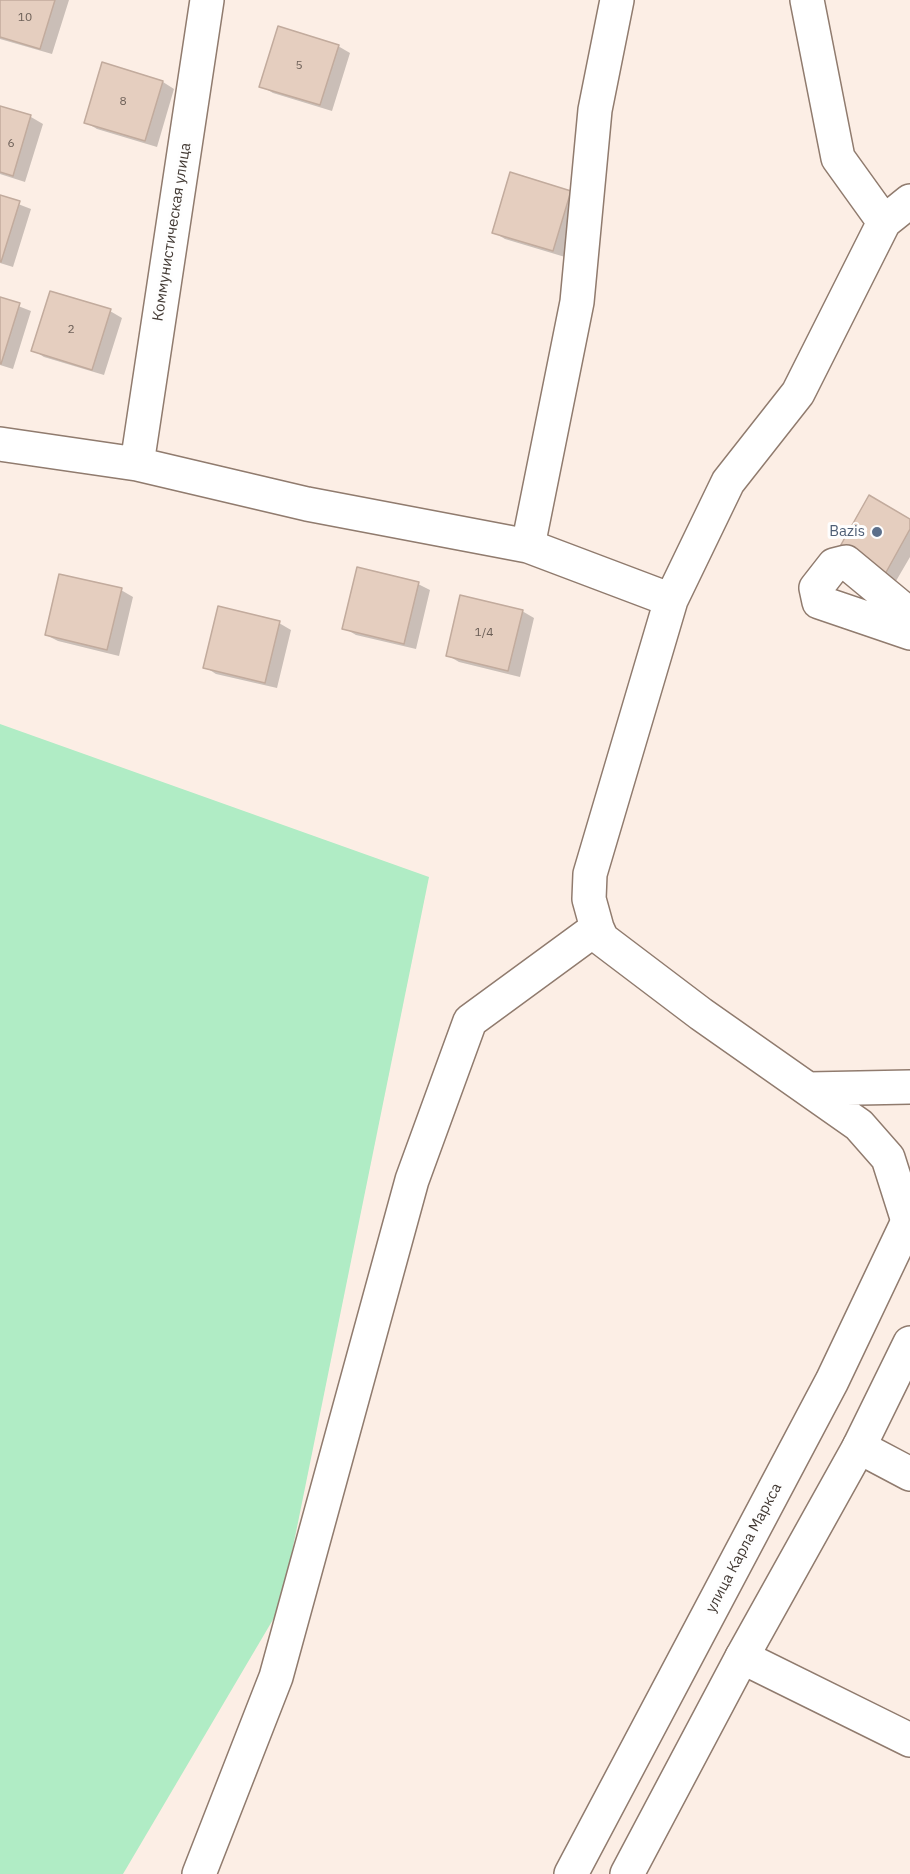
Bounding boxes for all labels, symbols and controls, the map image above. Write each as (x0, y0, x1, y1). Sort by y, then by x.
house number: 10 (18, 11, 32, 25)
house number: 5 (295, 59, 303, 73)
house number: 8 (119, 95, 127, 109)
house number: 6 (7, 137, 15, 151)
street label: Коммунистическая улица (149, 141, 195, 323)
house number: 2 (67, 323, 75, 337)
place label: Bazis (829, 523, 865, 541)
marker: Bazis (870, 525, 884, 539)
house number: 1/4 (475, 626, 493, 640)
street label: улица Карла Маркса (702, 1480, 786, 1616)

